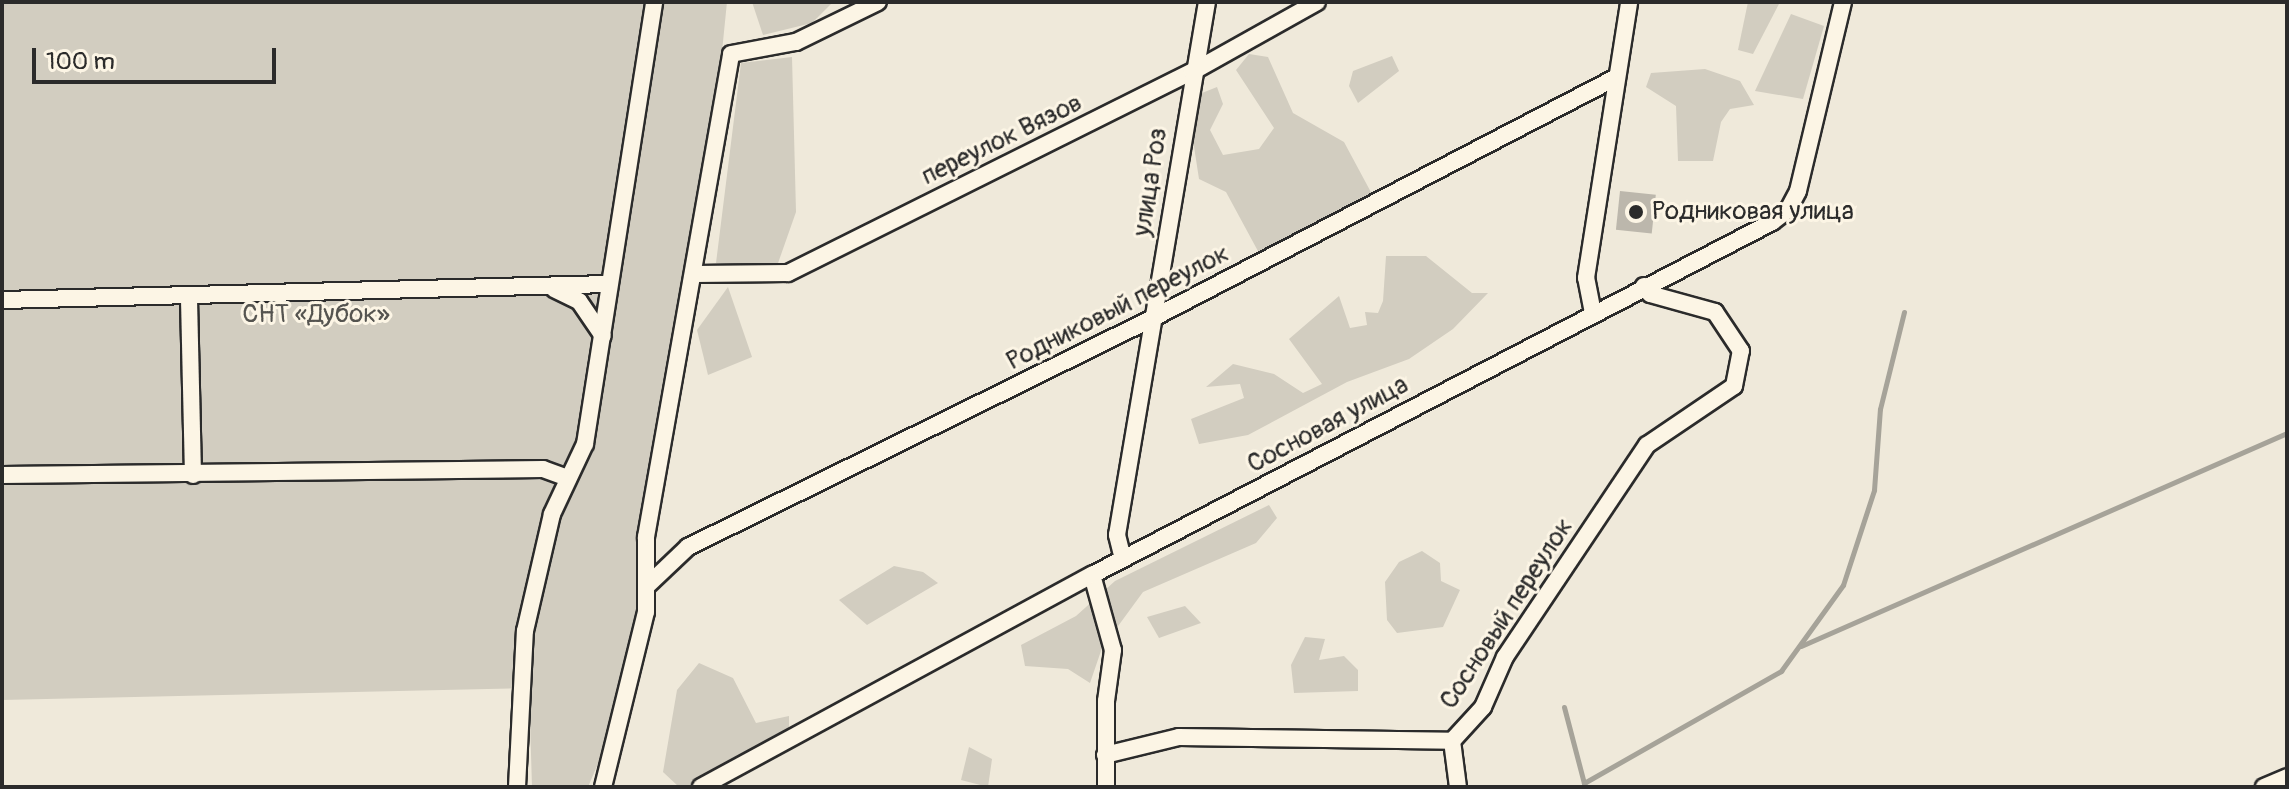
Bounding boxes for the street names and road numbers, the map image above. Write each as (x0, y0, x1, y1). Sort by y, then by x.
street label: переулок Вязов (916, 88, 1088, 192)
street label: улица Роз (1127, 125, 1175, 239)
street label: Родниковый переулок (1002, 238, 1234, 378)
street label: Сосновая улица (1242, 370, 1414, 480)
street label: Сосновый переулок (1434, 513, 1580, 715)

